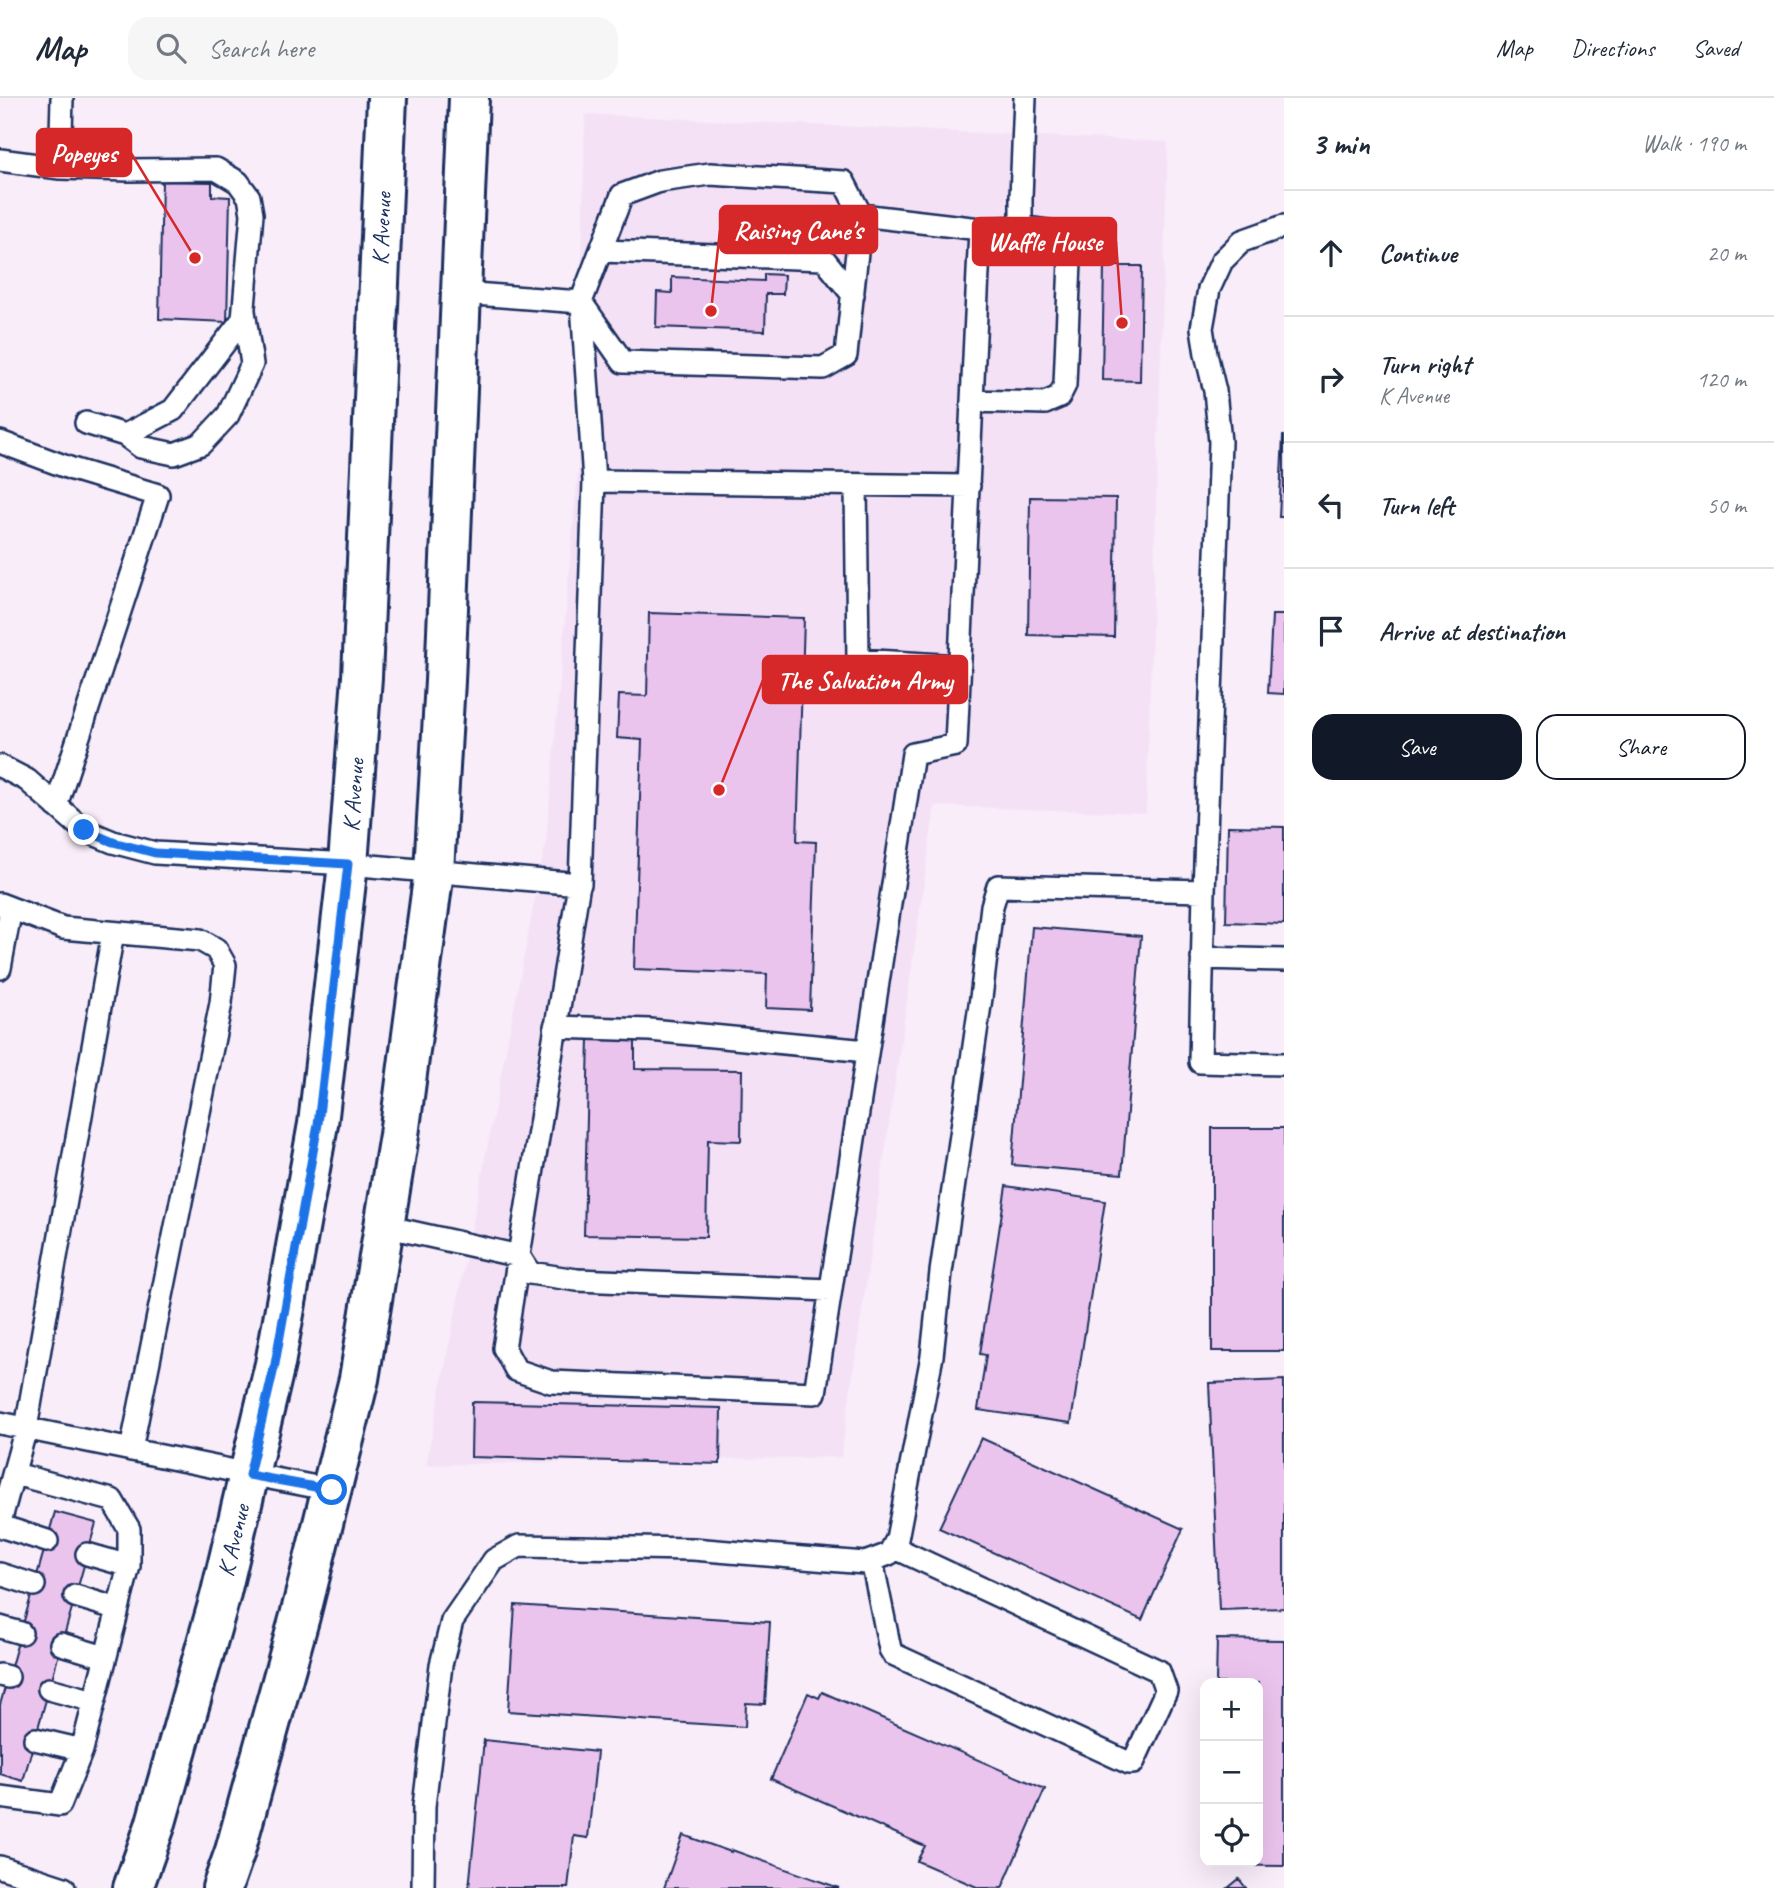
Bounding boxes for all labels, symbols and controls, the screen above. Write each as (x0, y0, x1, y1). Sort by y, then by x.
search box (128, 17, 618, 80)
text: Map (35, 27, 86, 69)
icon: search (152, 29, 190, 67)
text: Search here (208, 32, 314, 65)
text: Map (1496, 33, 1533, 63)
text: Directions (1571, 33, 1654, 63)
text: Saved (1692, 33, 1739, 63)
text: 3 min (1312, 125, 1369, 163)
callout: Popeyes (37, 129, 131, 176)
text: Walk · 190 m (1642, 129, 1746, 158)
text: Popeyes (51, 137, 120, 170)
street label: K Avenue (365, 189, 398, 266)
callout: Raising Cane's (720, 206, 877, 253)
text: Raising Cane's (733, 214, 866, 247)
callout: Waffle House (973, 218, 1116, 265)
text: Waffle House (988, 225, 1105, 258)
icon: ahead (1312, 234, 1350, 272)
text: Continue (1379, 237, 1457, 270)
text: 20 m (1707, 239, 1746, 268)
text: Turn right (1379, 348, 1470, 381)
icon: right (1312, 360, 1350, 398)
text: 120 m (1697, 365, 1746, 394)
text: K Avenue (1379, 381, 1449, 410)
icon: left (1312, 486, 1350, 524)
text: Turn left (1379, 489, 1454, 522)
text: 50 m (1707, 491, 1746, 520)
icon: arrive (1312, 612, 1350, 650)
text: Arrive at destination (1379, 615, 1565, 648)
callout: The Salvation Army (763, 656, 967, 703)
text: The Salvation Army (777, 664, 955, 697)
button: Save (1312, 714, 1522, 780)
button: Share (1536, 714, 1746, 780)
street label: K Avenue (335, 755, 371, 832)
route end (68, 814, 99, 845)
route start (316, 1474, 347, 1505)
street label: K Avenue (210, 1499, 257, 1579)
map controls (1200, 1678, 1263, 1867)
button: + (1200, 1678, 1263, 1741)
button: − (1200, 1741, 1263, 1804)
button: locate (1200, 1804, 1263, 1867)

